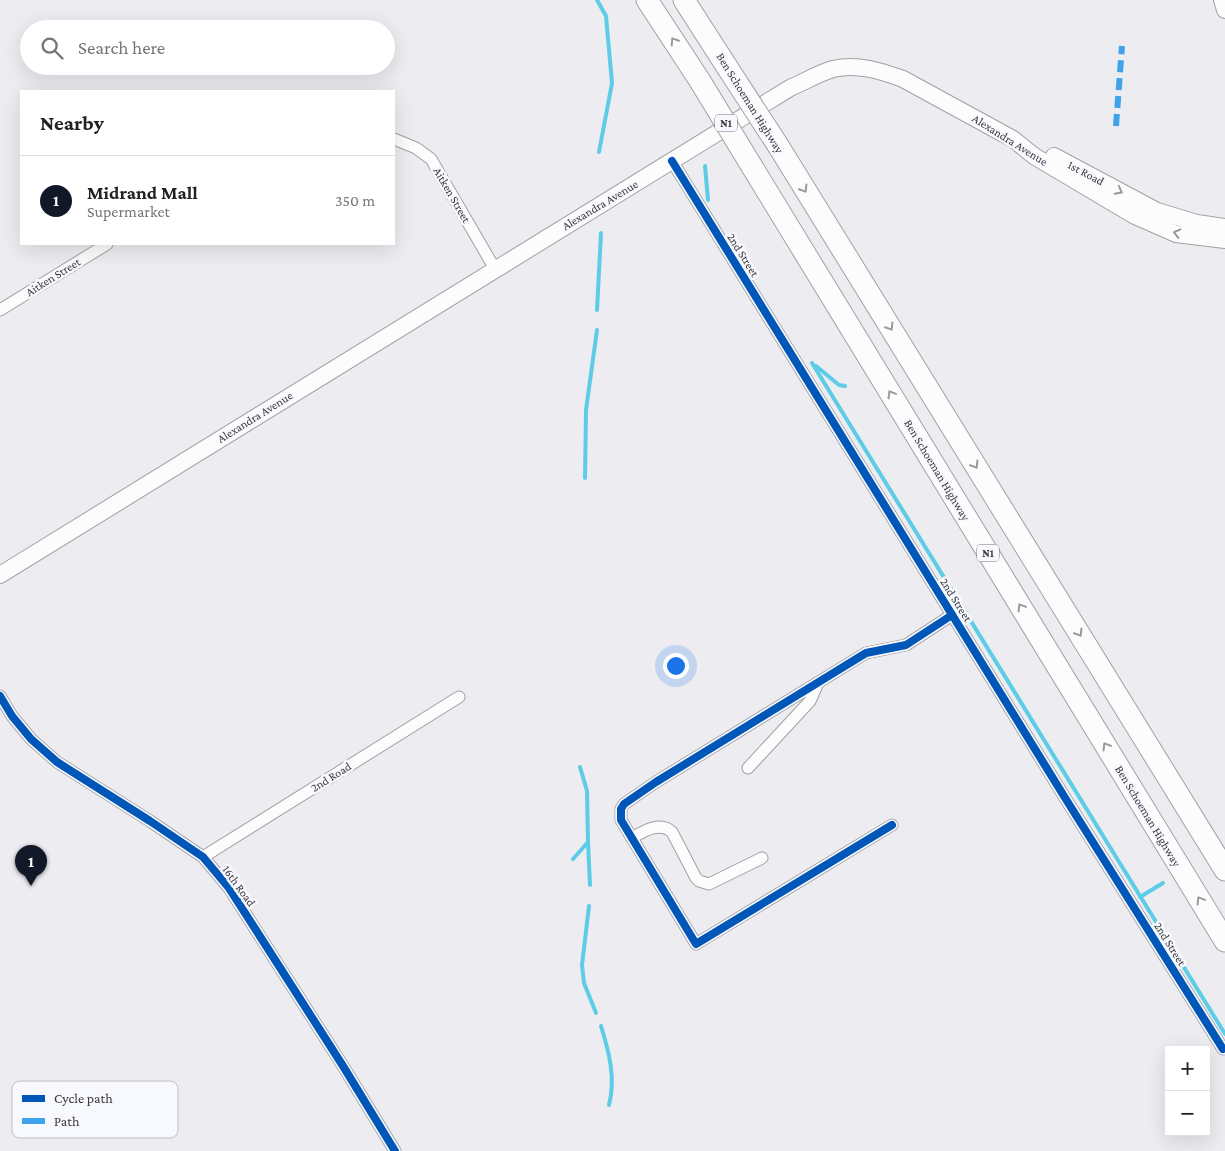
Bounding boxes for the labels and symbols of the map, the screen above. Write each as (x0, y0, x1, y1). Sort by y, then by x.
one-way arrow (670, 37, 680, 46)
street label: Ben Schoeman Highway (713, 50, 787, 156)
street label: Alexandra Avenue (970, 111, 1050, 169)
road number: N1 (715, 115, 737, 132)
street label: 1st Road (1065, 158, 1107, 189)
street label: Aitken Street (431, 165, 474, 226)
street label: Alexandra Avenue (559, 177, 641, 233)
one-way arrow (798, 183, 808, 192)
one-way arrow (1114, 185, 1123, 195)
one-way arrow (1172, 228, 1181, 239)
street label: 2nd Street (724, 231, 762, 280)
street label: Aitken Street (23, 254, 84, 299)
one-way arrow (883, 322, 893, 331)
street label: Alexandra Avenue (215, 388, 295, 446)
one-way arrow (887, 391, 897, 400)
street label: Ben Schoeman Highway (901, 417, 973, 524)
one-way arrow (969, 460, 979, 469)
road number: N1 (977, 544, 999, 562)
street label: 2nd Street (937, 576, 975, 625)
one-way arrow (1018, 604, 1028, 613)
one-way arrow (1073, 628, 1082, 637)
your location (663, 653, 689, 679)
one-way arrow (1102, 743, 1112, 752)
street label: 2nd Road (308, 759, 354, 795)
street label: Ben Schoeman Highway (1112, 763, 1184, 870)
pin: 1 (15, 845, 47, 886)
street label: 16th Road (220, 863, 259, 910)
one-way arrow (1196, 896, 1206, 905)
street label: 2nd Street (1151, 920, 1189, 969)
legend (12, 1081, 178, 1138)
text: Cycle path (54, 1090, 113, 1106)
text: Path (54, 1113, 80, 1129)

